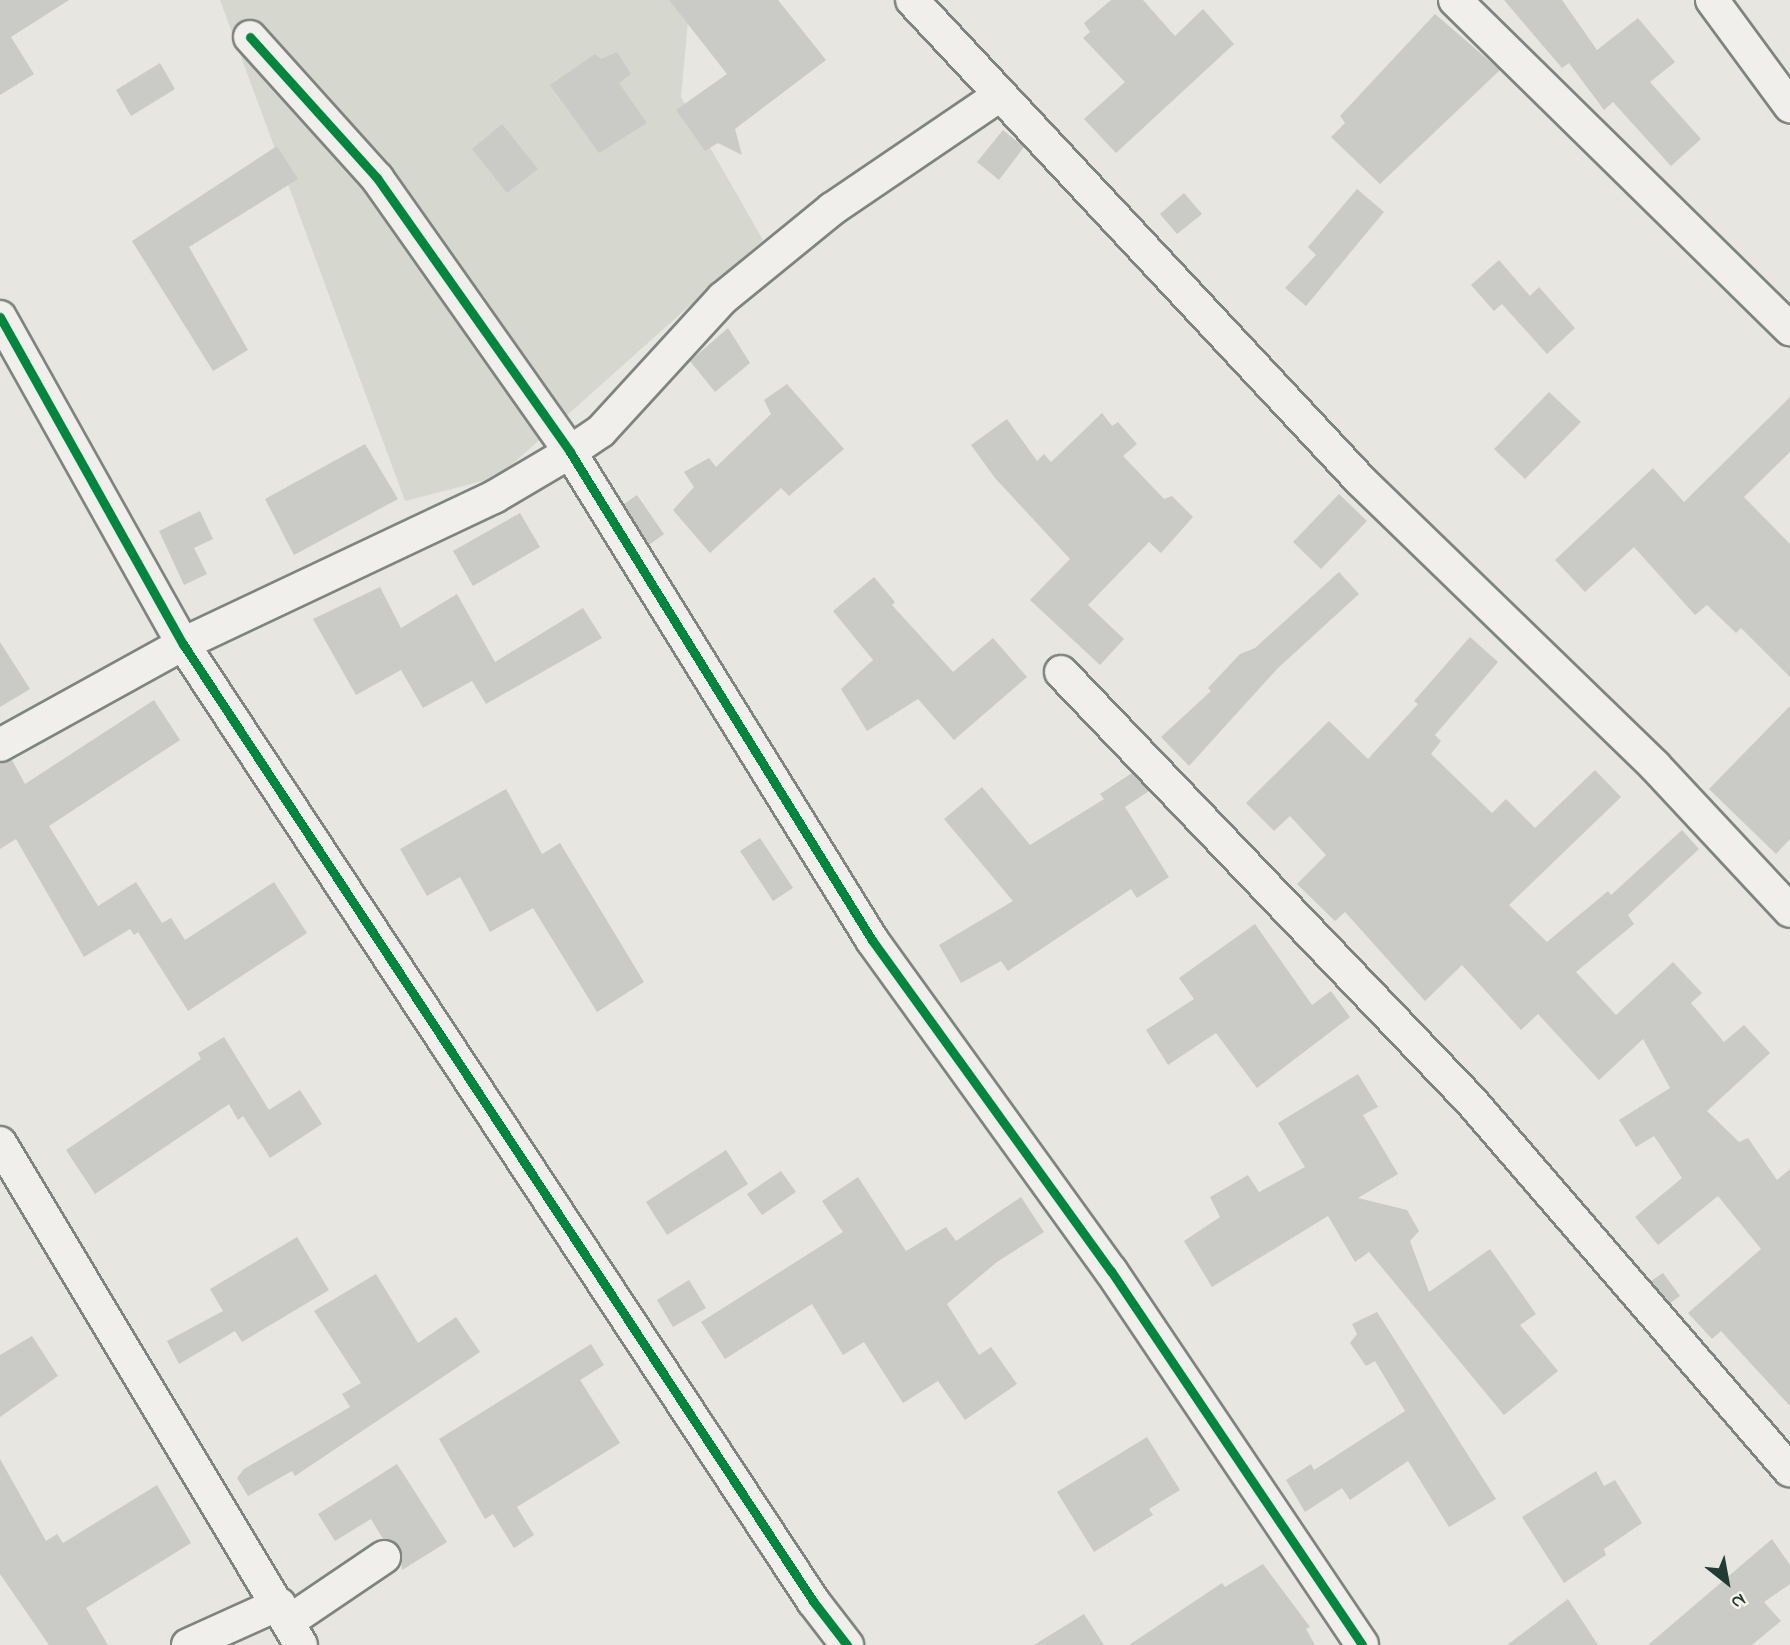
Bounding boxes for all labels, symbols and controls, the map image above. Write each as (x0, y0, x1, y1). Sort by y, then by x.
north arrow (1692, 1547, 1762, 1617)
text: N (1726, 1586, 1751, 1615)

